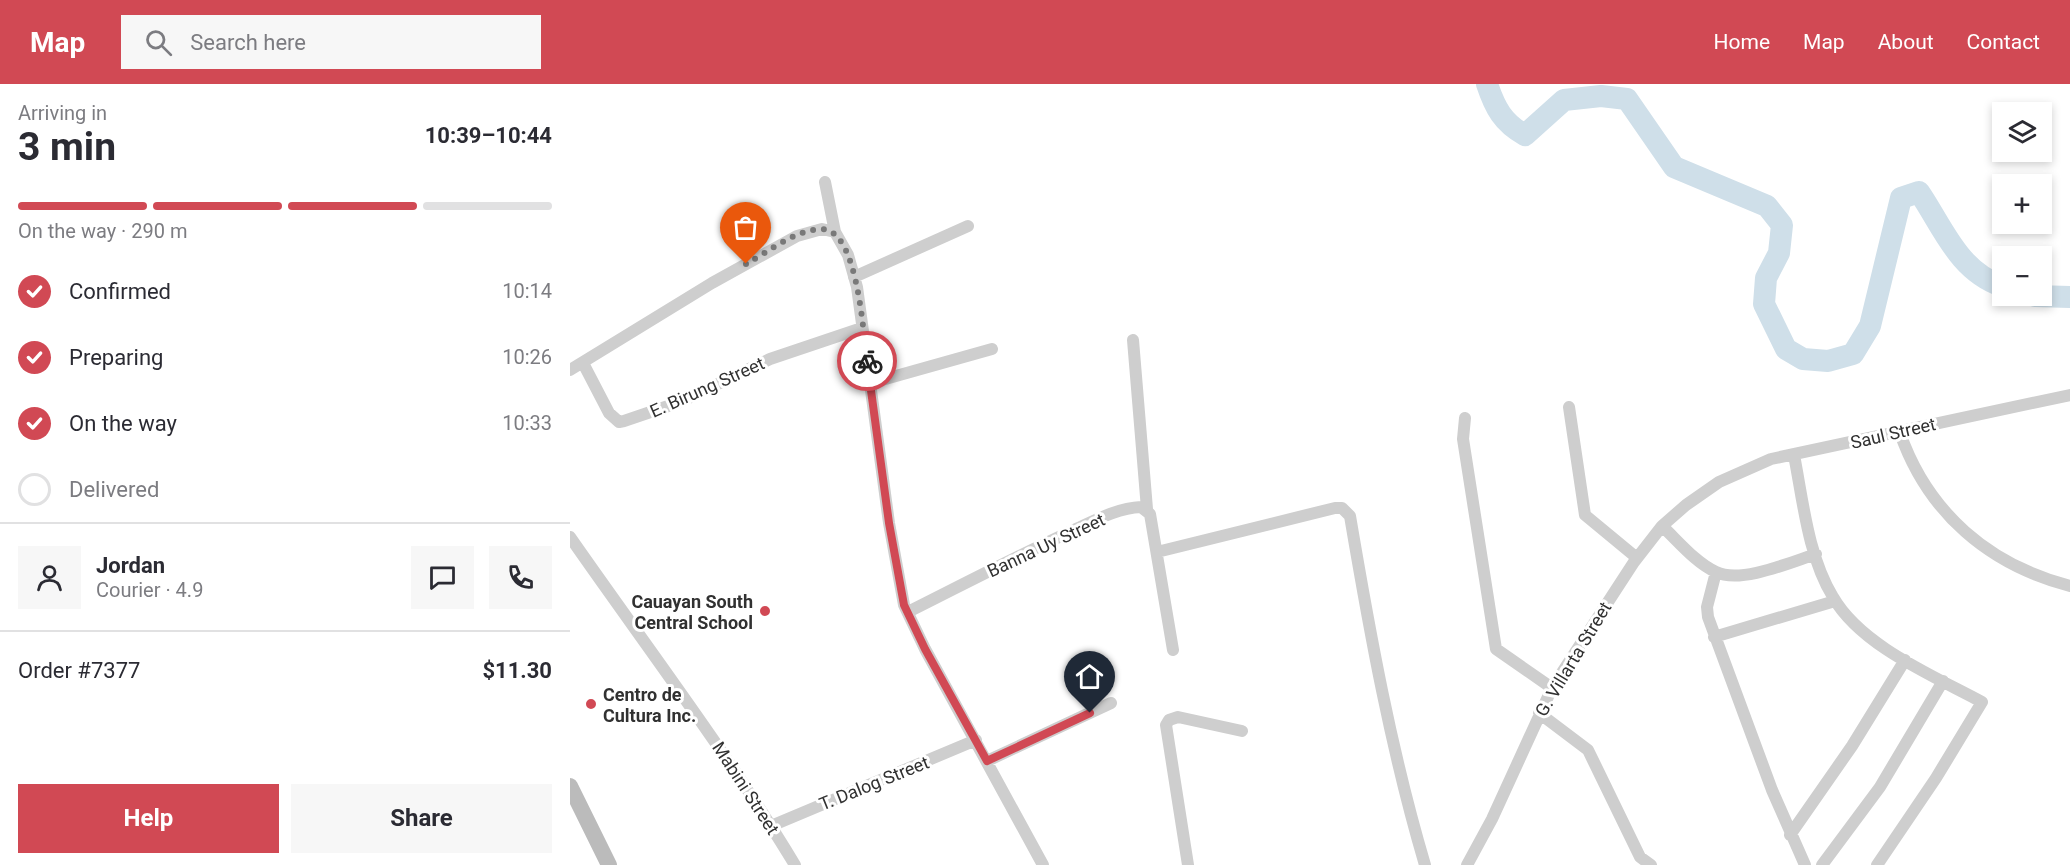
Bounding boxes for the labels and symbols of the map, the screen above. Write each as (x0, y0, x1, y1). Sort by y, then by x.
pin (720, 202, 771, 264)
courier (837, 331, 897, 391)
street label: E. Birung Street (647, 352, 768, 422)
street label: Saul Street (1848, 413, 1938, 453)
street label: Banna Uy Street (984, 509, 1108, 581)
place label: Cauayan South Central School (631, 591, 753, 633)
street label: G. Villarta Street (1531, 598, 1616, 720)
marker: Cauayan South Central School (758, 604, 772, 618)
pin (1064, 651, 1115, 713)
place label: Centro de Cultura Inc. (603, 684, 696, 726)
marker: Centro de Cultura Inc. (584, 697, 598, 711)
street label: Mabini Street (708, 738, 784, 838)
street label: T. Dalog Street (816, 751, 932, 815)

